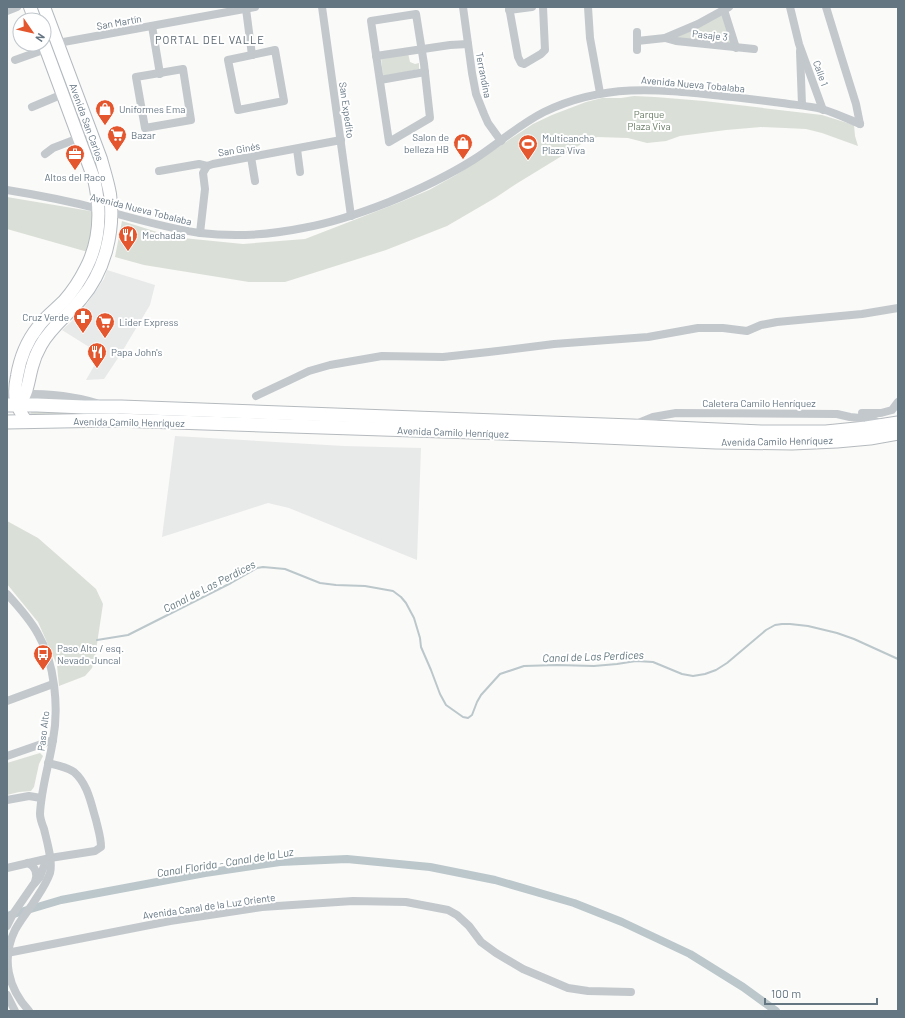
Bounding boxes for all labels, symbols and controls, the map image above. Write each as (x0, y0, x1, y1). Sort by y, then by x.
north arrow (12, 12, 52, 52)
street label: San Martín (96, 12, 142, 32)
street label: Pasaje 3 (692, 27, 728, 43)
text: N (33, 31, 48, 45)
district label: PORTAL DEL VALLE (155, 33, 265, 46)
street label: Terrandina (474, 51, 494, 99)
street label: Calle 1 (811, 58, 831, 88)
street label: Avenida Nueva Tobalaba (641, 73, 745, 95)
street label: Avenida San Carlos (67, 81, 107, 163)
street label: San Expedito (337, 81, 357, 139)
shop icon: Uniformes Ema (94, 98, 116, 126)
place label: Uniformes Ema (119, 103, 185, 115)
park label: Parque Plaza Viva (627, 108, 671, 132)
supermarket icon: Bazar (106, 124, 128, 152)
place label: Bazar (131, 129, 156, 141)
place label: Salon de belleza HB (404, 131, 449, 155)
shop icon: Salon de belleza HB (452, 132, 474, 160)
place label: Multicancha Plaza Viva (542, 132, 594, 156)
sports icon: Multicancha Plaza Viva (517, 133, 539, 161)
street label: San Ginés (217, 139, 261, 159)
office icon: Altos del Raco (64, 143, 86, 171)
place label: Altos del Raco (44, 171, 106, 183)
street label: Avenida Nueva Tobalaba (89, 191, 193, 227)
restaurant icon: Mechadas (117, 224, 139, 252)
place label: Mechadas (142, 229, 186, 241)
pharmacy icon: Cruz Verde (72, 306, 94, 334)
place label: Cruz Verde (22, 311, 69, 323)
supermarket icon: Lider Express (94, 311, 116, 339)
place label: Lider Express (119, 316, 178, 328)
restaurant icon: Papa John's (86, 341, 108, 369)
place label: Papa John's (111, 346, 162, 358)
street label: Caletera Camilo Henríquez (702, 397, 816, 409)
street label: Avenida Camilo Henríquez (73, 415, 185, 429)
street label: Avenida Camilo Henríquez (397, 424, 510, 440)
street label: Avenida Camilo Henríquez (721, 434, 833, 448)
water label: Canal de Las Perdices (161, 557, 257, 615)
place label: Paso Alto / esq. Nevado Juncal (57, 642, 124, 666)
bus stop icon: Paso Alto / esq. Nevado Juncal (32, 643, 54, 671)
water label: Canal de Las Perdices (542, 648, 644, 664)
street label: Paso Alto (35, 710, 51, 752)
water label: Canal Florida - Canal de la Luz (156, 845, 295, 879)
street label: Avenida Canal de la Luz Oriente (142, 891, 276, 921)
scale bar (765, 980, 877, 1006)
text: 100 m (771, 986, 801, 1000)

